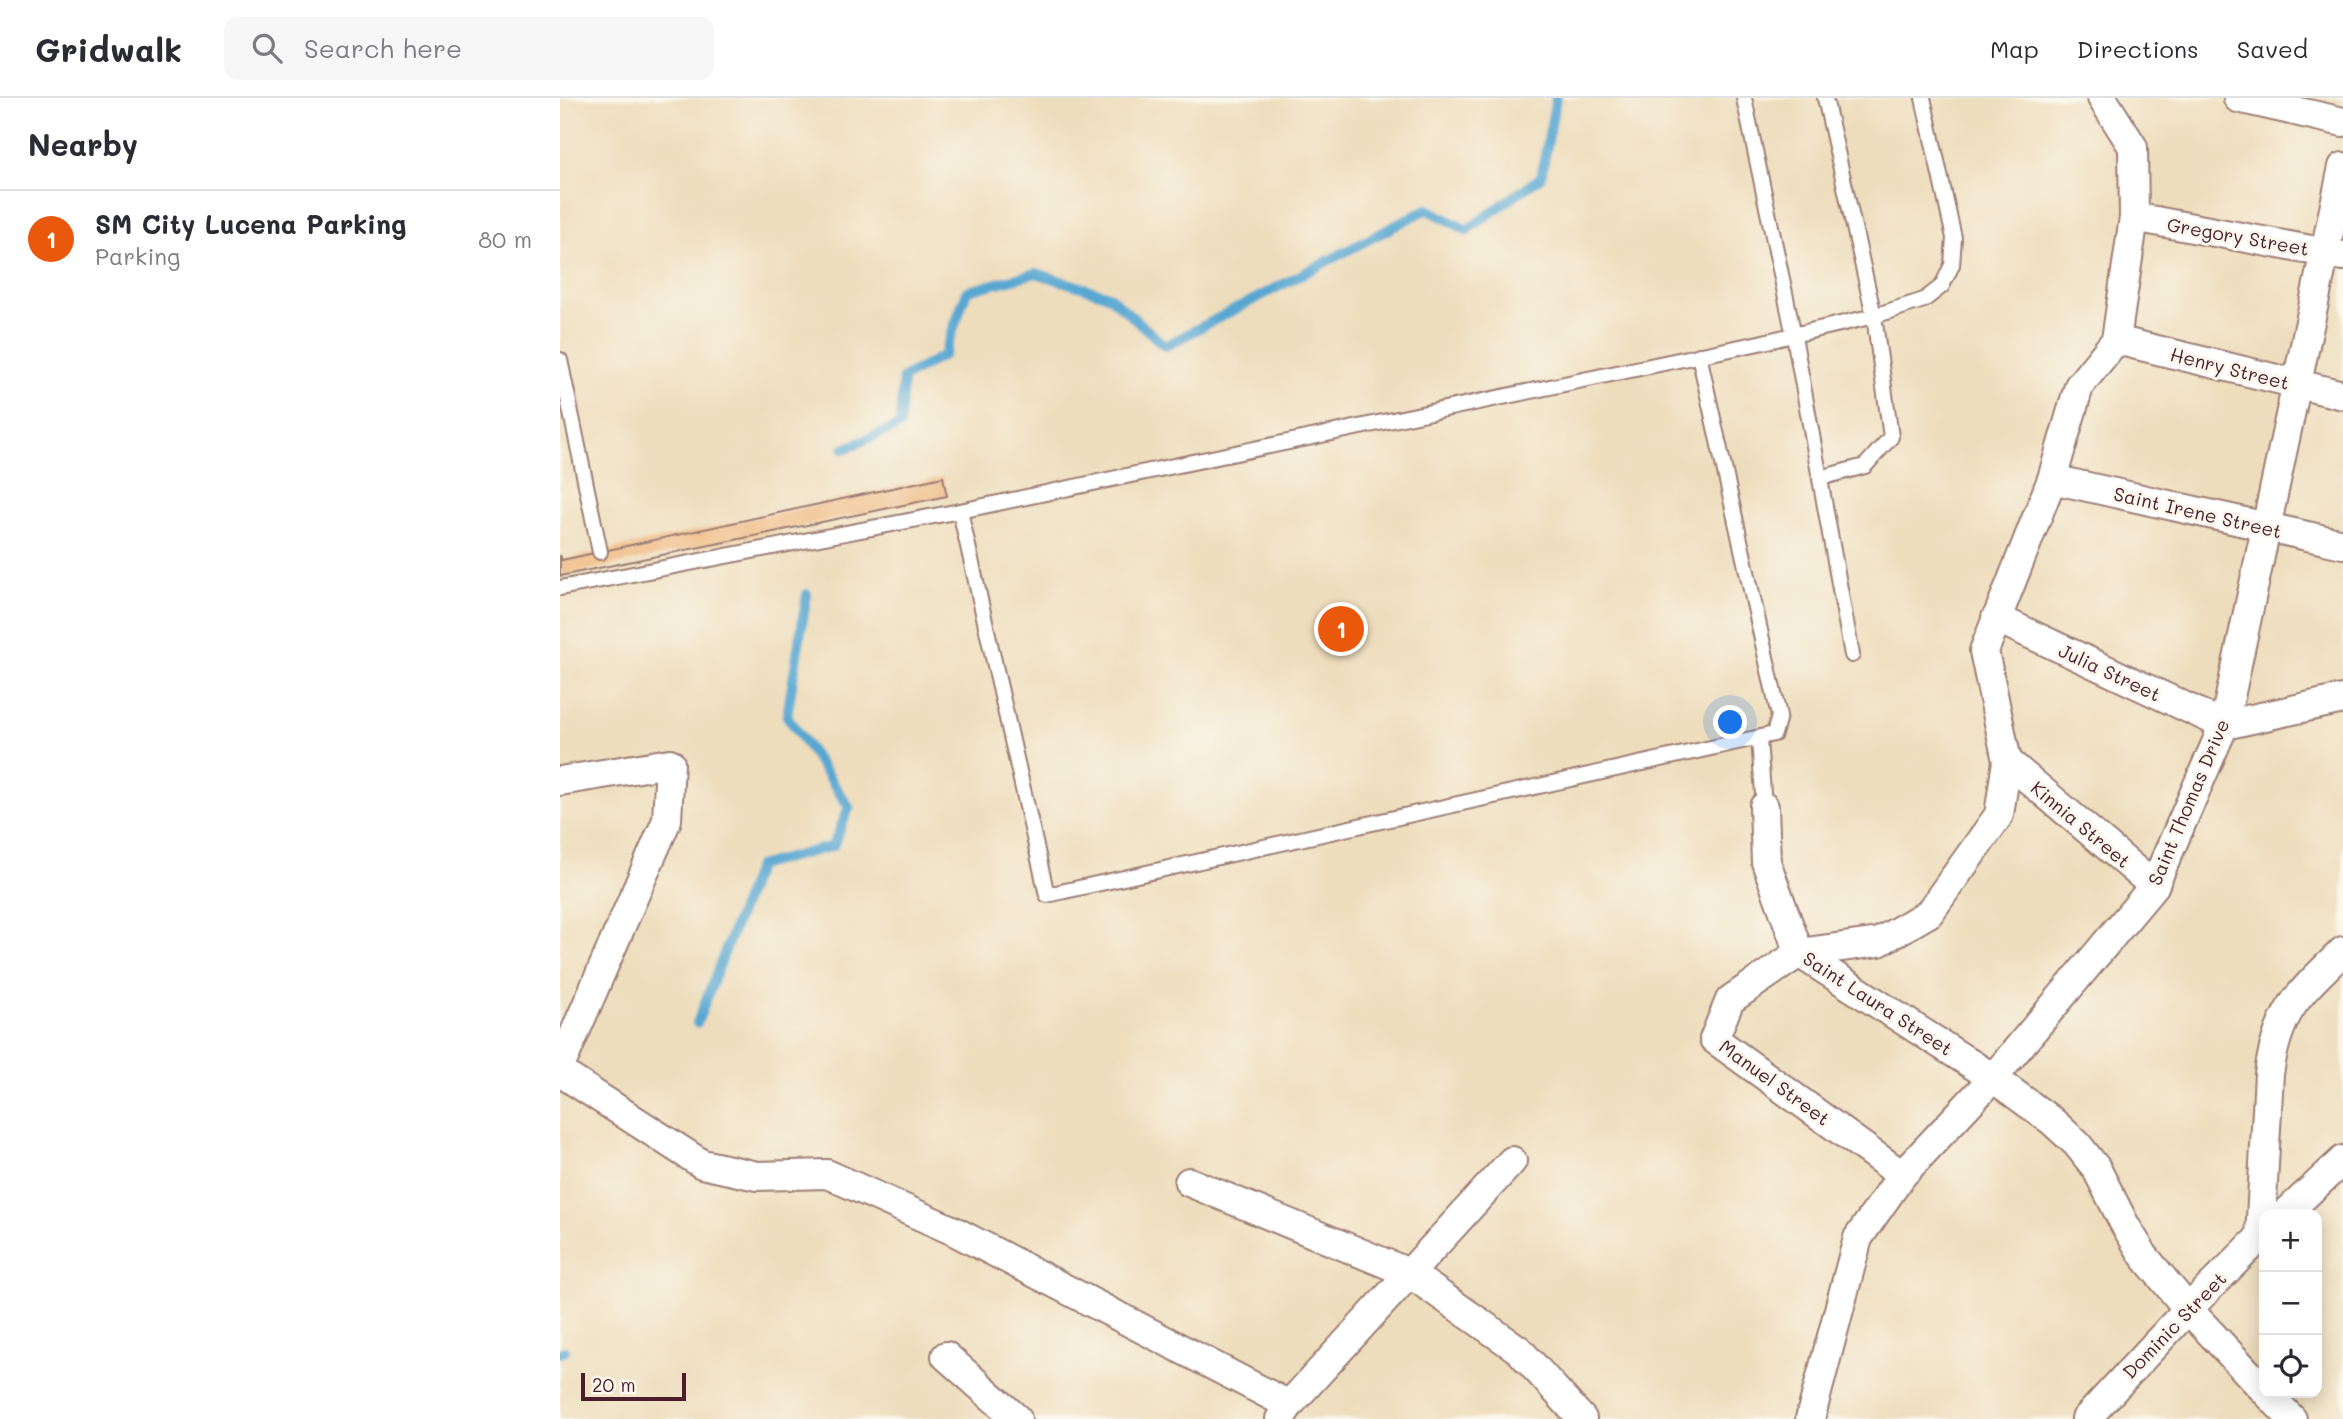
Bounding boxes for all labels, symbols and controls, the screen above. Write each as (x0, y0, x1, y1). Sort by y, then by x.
search box (224, 17, 714, 80)
text: Gridwalk (35, 27, 182, 70)
icon: search (248, 29, 286, 67)
text: Search here (304, 31, 462, 65)
text: Map (1990, 33, 2039, 64)
text: Directions (2077, 33, 2199, 64)
text: Saved (2237, 33, 2308, 64)
text: Nearby (28, 124, 138, 164)
text: SM City Lucena Parking (95, 207, 407, 241)
street label: Gregory Street (2165, 211, 2311, 261)
text: 1 (46, 224, 56, 254)
text: 80 m (478, 224, 532, 254)
text: Parking (95, 241, 180, 271)
street label: Henry Street (2168, 341, 2292, 395)
street label: Saint Irene Street (2111, 480, 2285, 544)
pin: 1 (1318, 603, 1364, 655)
street label: Julia Street (2055, 637, 2165, 707)
your location (1713, 705, 1747, 739)
street label: Saint Thomas Drive (2142, 715, 2234, 889)
street label: Kinnia Street (2026, 775, 2136, 873)
street label: Saint Laura Street (1798, 945, 1958, 1061)
street label: Manuel Street (1715, 1033, 1835, 1131)
map controls (2259, 1209, 2322, 1398)
button: + (2259, 1209, 2322, 1272)
street label: Dominic Street (2117, 1266, 2231, 1384)
button: − (2259, 1272, 2322, 1335)
button: locate (2259, 1335, 2322, 1398)
scale bar (581, 1370, 686, 1402)
text: 20 m (592, 1372, 636, 1397)

